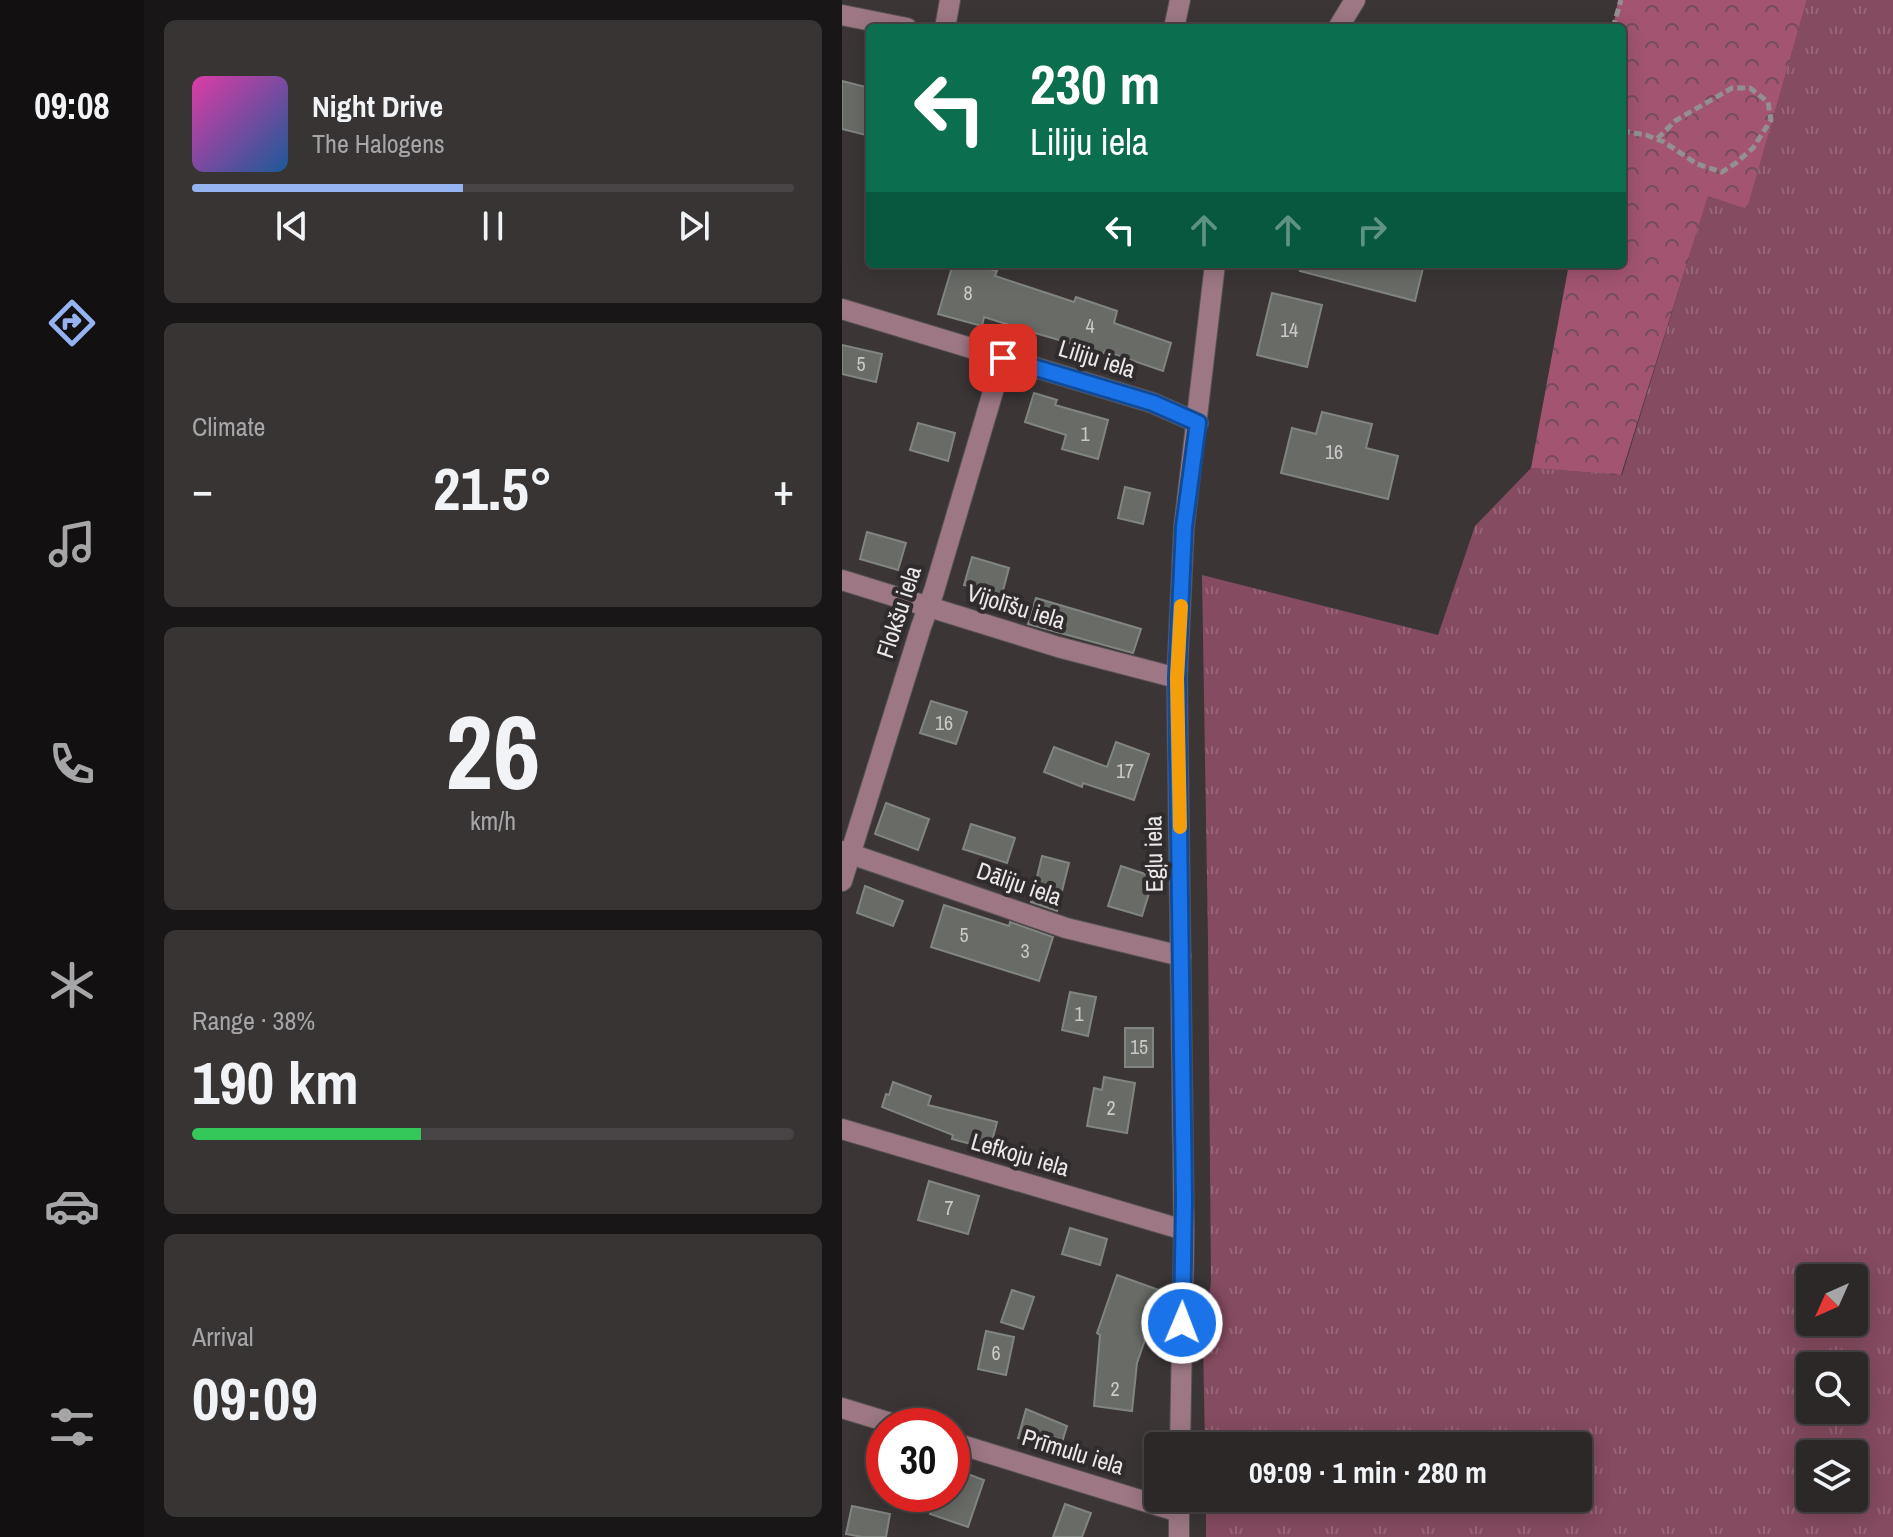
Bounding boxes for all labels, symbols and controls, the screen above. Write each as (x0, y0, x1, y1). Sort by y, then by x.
text: 230 m (1030, 46, 1160, 121)
icon: left (898, 56, 1002, 160)
text: 09:08 (34, 82, 110, 130)
text: Night Drive (312, 86, 443, 126)
text: Liliju iela (1030, 118, 1148, 166)
text: The Halogens (312, 126, 445, 161)
icon: previous (270, 204, 314, 248)
icon: pause (471, 204, 515, 248)
icon: next (672, 204, 716, 248)
icon: left (1098, 208, 1142, 252)
icon: ahead (1182, 208, 1226, 252)
icon: ahead (1266, 208, 1310, 252)
icon: right (1350, 208, 1394, 252)
house number: 8 (963, 279, 973, 306)
icon: directions (44, 295, 100, 351)
house number: 4 (1085, 312, 1095, 339)
house number: 14 (1280, 316, 1298, 343)
pin (969, 324, 1037, 392)
street label: Liliju iela (1055, 331, 1140, 385)
icon: arrive (981, 336, 1025, 380)
house number: 5 (856, 350, 866, 377)
text: Climate (192, 409, 265, 444)
house number: 1 (1080, 420, 1090, 447)
house number: 16 (1325, 438, 1343, 465)
text: 21.5° (433, 448, 553, 529)
text: − (192, 459, 213, 519)
text: + (773, 459, 794, 519)
icon: music (44, 516, 100, 572)
street label: Flokšu iela (868, 561, 928, 662)
street label: Vijolīšu iela (963, 576, 1070, 636)
text: 26 (446, 681, 540, 821)
house number: 16 (935, 709, 953, 736)
icon: phone (44, 736, 100, 792)
house number: 17 (1116, 757, 1134, 784)
text: km/h (470, 803, 516, 838)
street label: Egļu iela (1136, 815, 1170, 893)
street label: Dāliju iela (973, 854, 1066, 912)
house number: 5 (959, 921, 969, 948)
house number: 3 (1020, 937, 1030, 964)
icon: climate (44, 957, 100, 1013)
house number: 1 (1074, 1000, 1084, 1027)
text: Range · 38% (192, 1003, 315, 1038)
house number: 15 (1130, 1033, 1148, 1060)
text: 190 km (192, 1042, 359, 1123)
house number: 2 (1106, 1094, 1116, 1121)
street label: Lefkoju iela (967, 1125, 1073, 1183)
icon: car (44, 1178, 100, 1234)
house number: 7 (944, 1194, 954, 1221)
north arrow (1796, 1264, 1868, 1336)
map controls (1796, 1264, 1868, 1512)
position arrow (1140, 1281, 1224, 1365)
text: Arrival (192, 1319, 254, 1354)
house number: 6 (991, 1339, 1001, 1366)
button: search (1796, 1352, 1868, 1424)
text: 09:09 (192, 1358, 318, 1439)
house number: 2 (1110, 1375, 1120, 1402)
icon: filters (44, 1399, 100, 1455)
speed limit sign: 30 (866, 1408, 970, 1512)
street label: Prīmulu iela (1018, 1420, 1128, 1482)
button: layers (1796, 1440, 1868, 1512)
text: 09:09 · 1 min · 280 m (1249, 1452, 1487, 1492)

